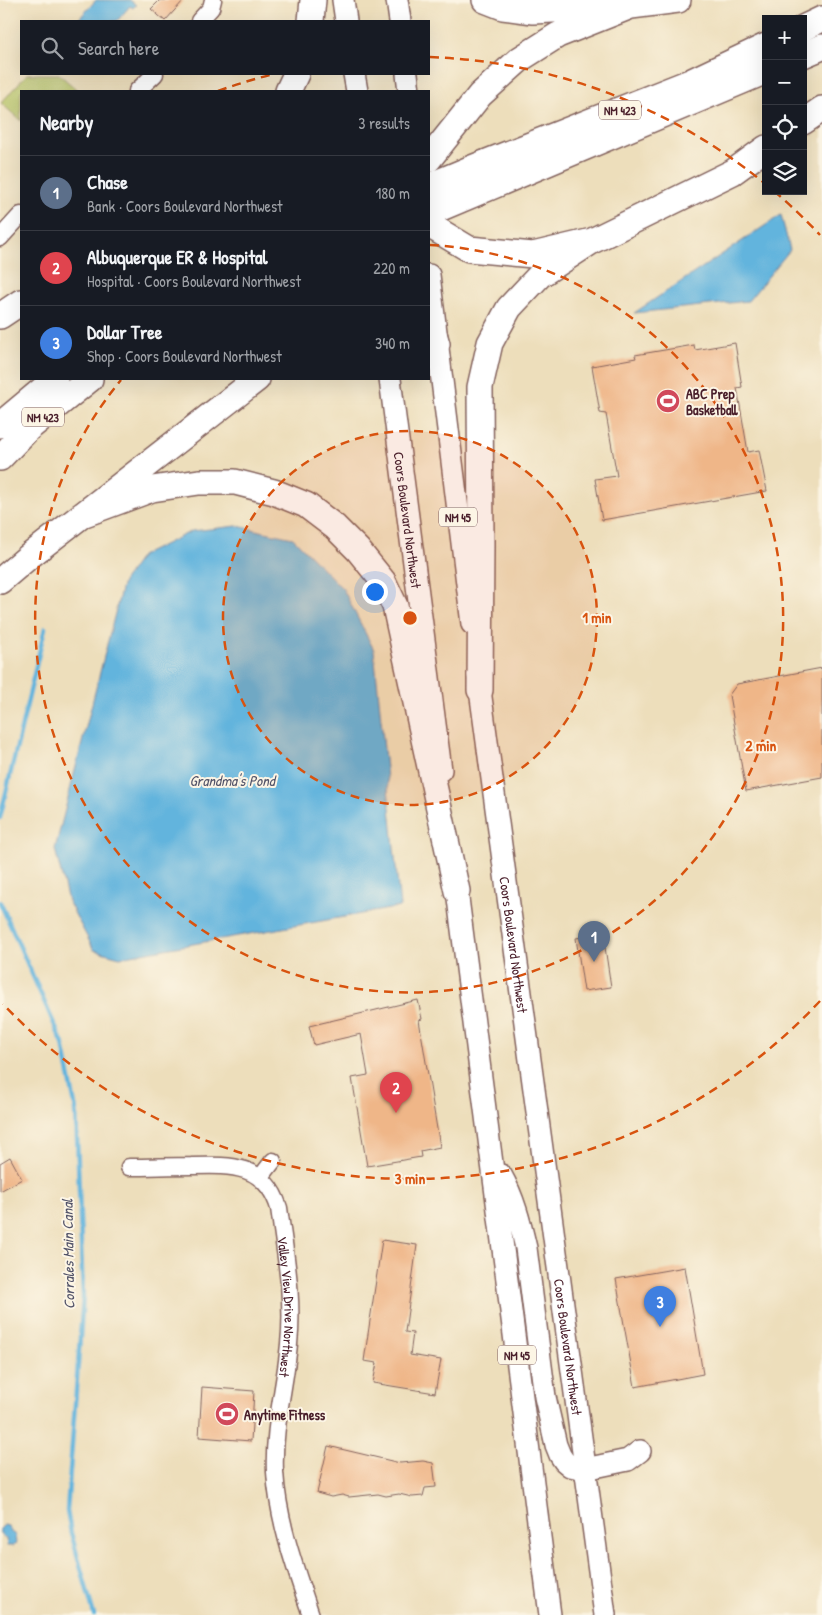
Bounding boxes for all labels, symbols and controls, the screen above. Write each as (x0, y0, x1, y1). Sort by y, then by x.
map controls (762, 15, 807, 195)
button: + (762, 15, 807, 60)
search box (20, 20, 430, 75)
icon: search (38, 34, 66, 62)
text: Search here (78, 35, 159, 61)
button: − (762, 60, 807, 105)
road number: NM 423 (599, 100, 641, 120)
button: locate (762, 105, 807, 150)
text: Nearby (40, 108, 93, 137)
text: 3 results (358, 112, 410, 134)
button: layers (762, 150, 807, 195)
text: Chase (87, 169, 128, 195)
text: 1 (53, 182, 59, 204)
text: 180 m (376, 182, 410, 204)
text: Bank · Coors Boulevard Northwest (87, 195, 283, 217)
text: Albuquerque ER & Hospital (87, 244, 267, 270)
text: 2 (52, 257, 60, 279)
text: 220 m (373, 257, 410, 279)
text: Hospital · Coors Boulevard Northwest (87, 270, 301, 292)
text: Dollar Tree (87, 319, 162, 345)
text: 3 (52, 332, 60, 354)
text: 340 m (375, 332, 410, 354)
text: Shop · Coors Boulevard Northwest (87, 345, 282, 367)
place label: ABC Prep Basketball (686, 384, 738, 419)
sports icon: ABC Prep Basketball (655, 388, 681, 414)
road number: NM 423 (22, 408, 64, 427)
street label: Coors Boulevard Northwest (390, 450, 427, 589)
road number: NM 45 (439, 508, 477, 526)
your location (362, 579, 388, 605)
text: 1 min (582, 607, 612, 628)
centre of rings (401, 609, 419, 627)
text: 2 min (746, 735, 777, 756)
water label: Grandma's Pond (189, 770, 277, 791)
street label: Coors Boulevard Northwest (496, 875, 533, 1014)
pin: 1 (578, 921, 610, 962)
pin: 2 (380, 1072, 412, 1113)
text: 3 min (395, 1168, 425, 1189)
water label: Corrales Main Canal (57, 1198, 79, 1309)
street label: Valley View Drive Northwest (274, 1235, 300, 1379)
street label: Coors Boulevard Northwest (550, 1278, 587, 1416)
pin: 3 (644, 1286, 676, 1327)
road number: NM 45 (498, 1346, 536, 1364)
sports icon: Anytime Fitness (214, 1401, 240, 1427)
place label: Anytime Fitness (244, 1405, 326, 1426)

